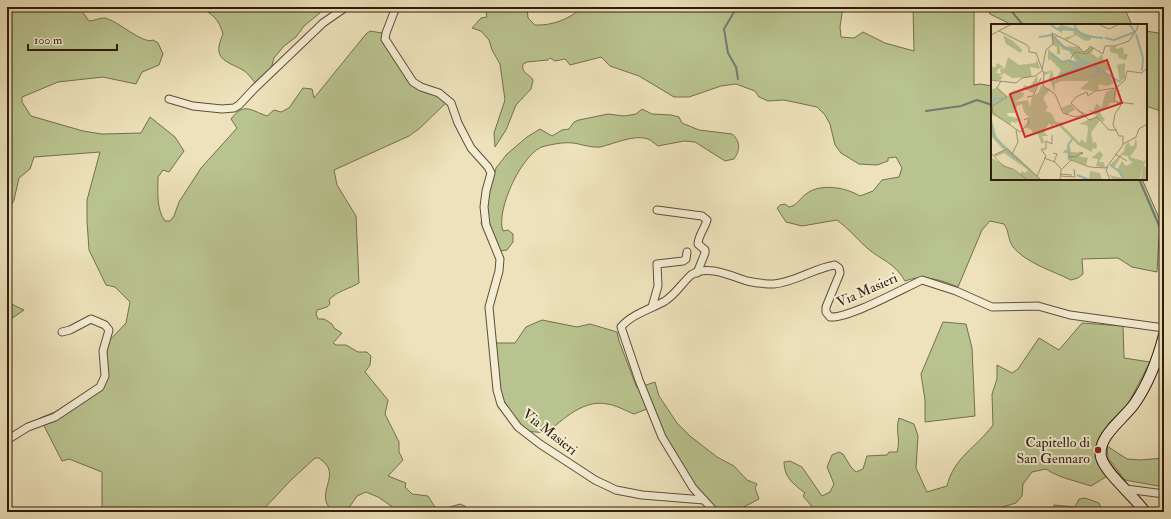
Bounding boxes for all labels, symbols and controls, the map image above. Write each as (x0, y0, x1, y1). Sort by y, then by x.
inset map (991, 24, 1147, 180)
scale bar (28, 26, 117, 52)
text: 100 m (34, 33, 63, 48)
street label: Via Masieri (834, 269, 900, 311)
street label: Via Masieri (519, 405, 581, 459)
place label: Capitello di San Gennaro (1017, 434, 1090, 467)
marker: Capitello di San Gennaro (1093, 445, 1103, 455)

